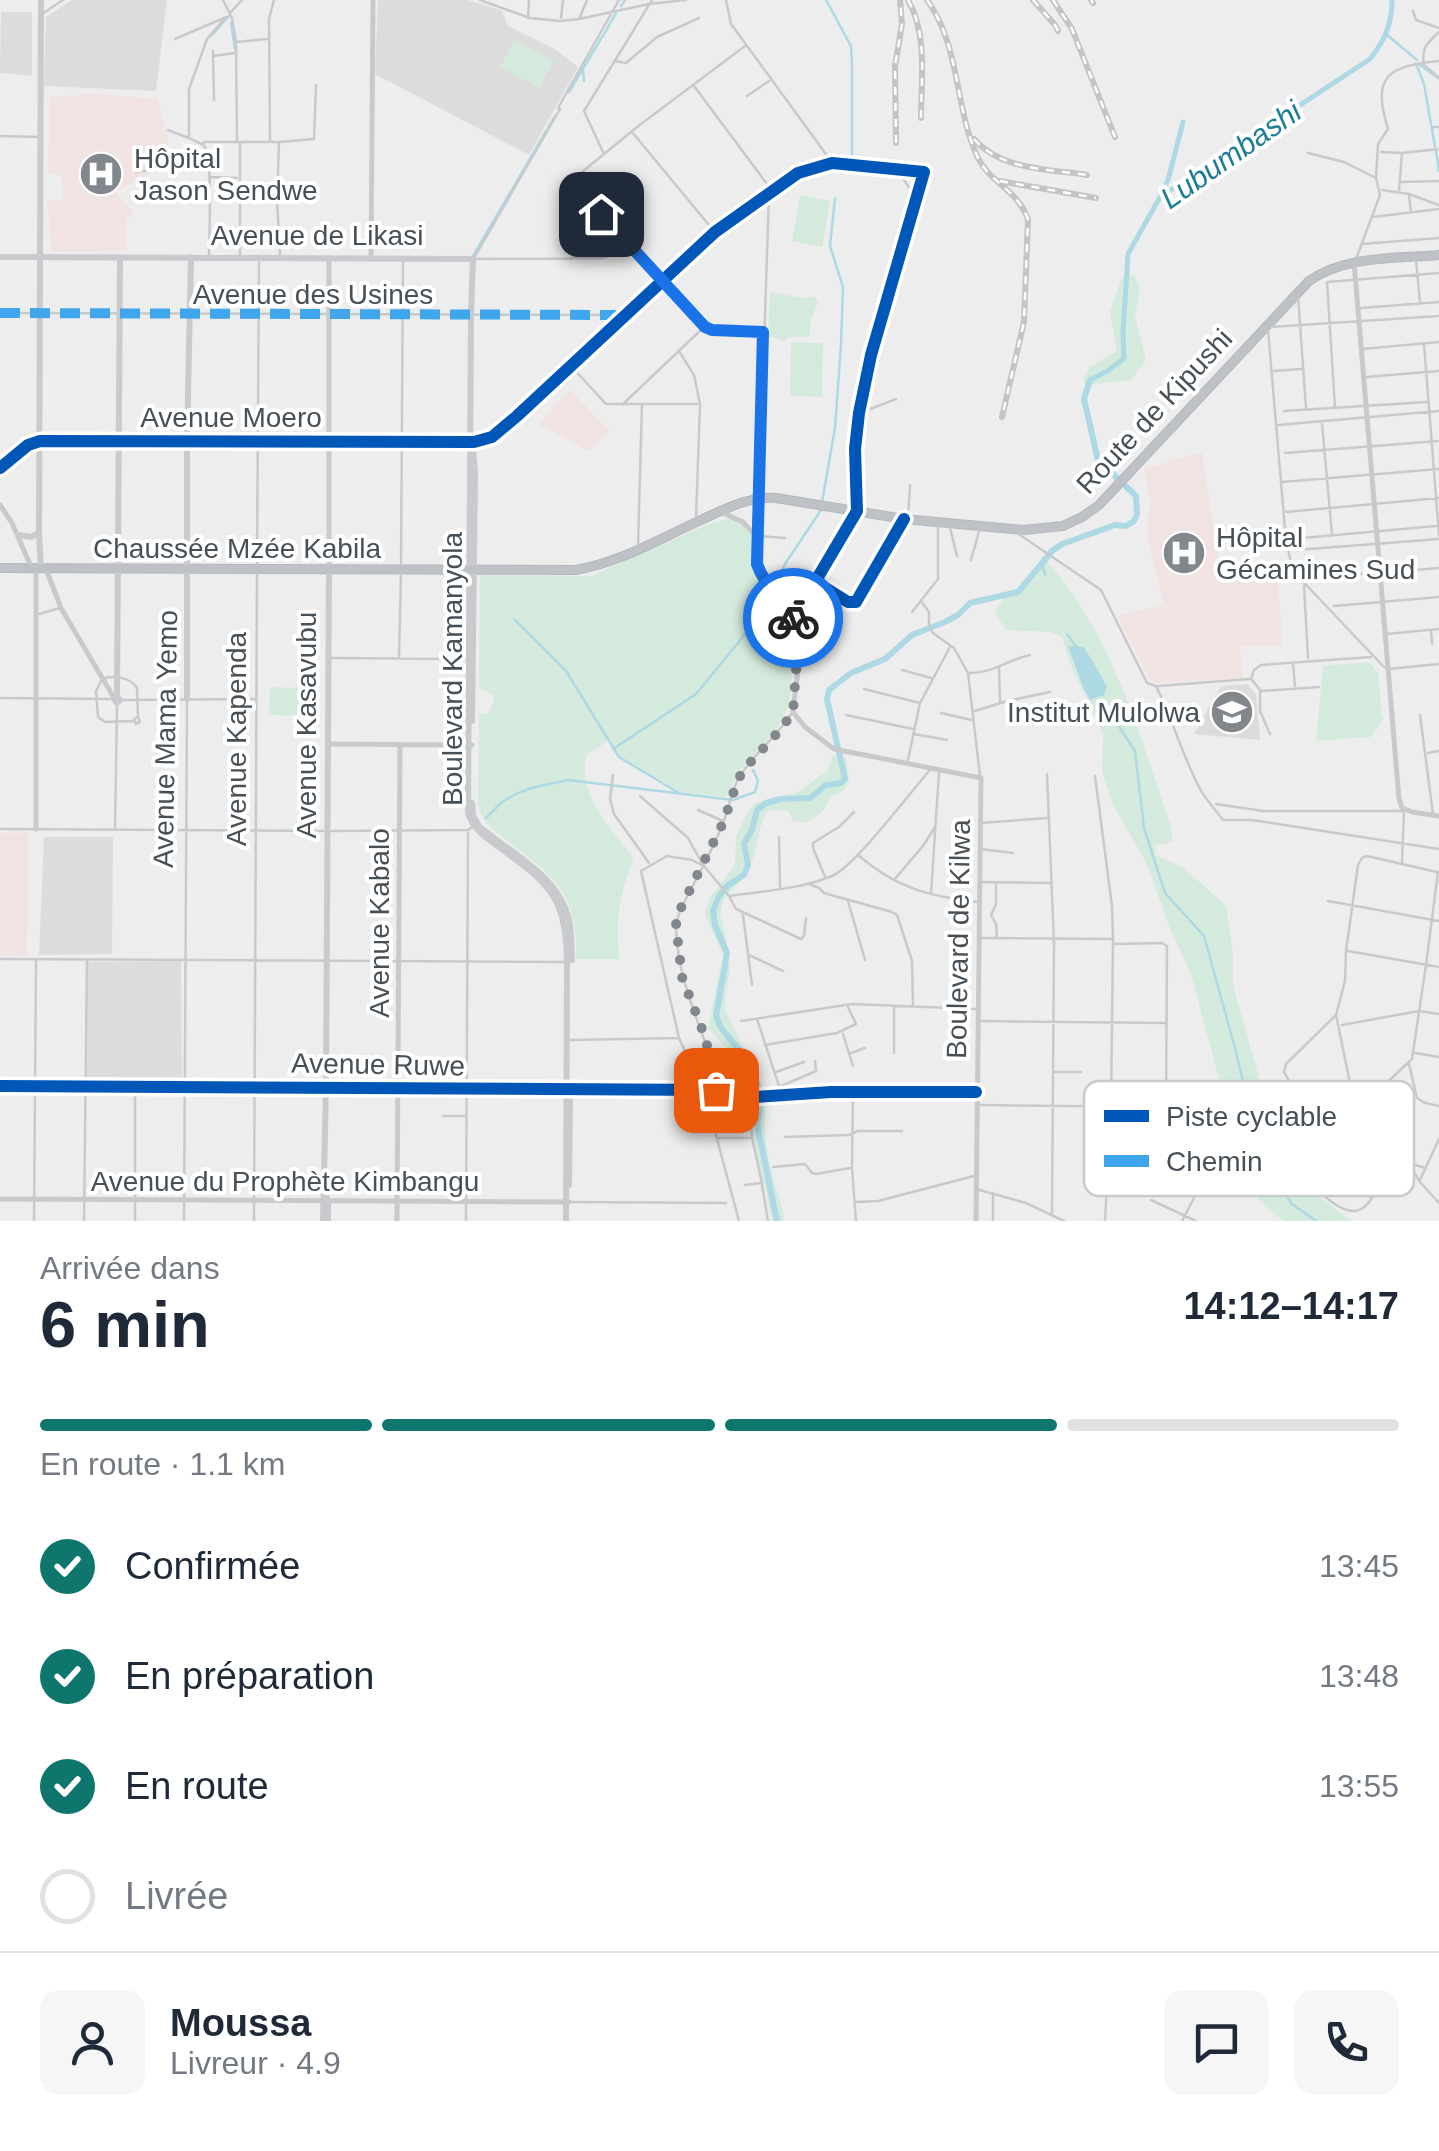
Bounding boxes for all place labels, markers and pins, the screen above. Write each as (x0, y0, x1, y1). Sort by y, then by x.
place label: Hôpital Jason Sendwe (134, 143, 318, 206)
hospital icon: Hôpital Jason Sendwe (78, 151, 124, 197)
pin (559, 172, 644, 257)
place label: Hôpital Gécamines Sud (1216, 522, 1415, 585)
hospital icon: Hôpital Gécamines Sud (1161, 530, 1207, 576)
school or university icon: Institut Mulolwa (1209, 689, 1255, 735)
place label: Institut Mulolwa (1007, 697, 1200, 728)
pin (674, 1048, 759, 1133)

